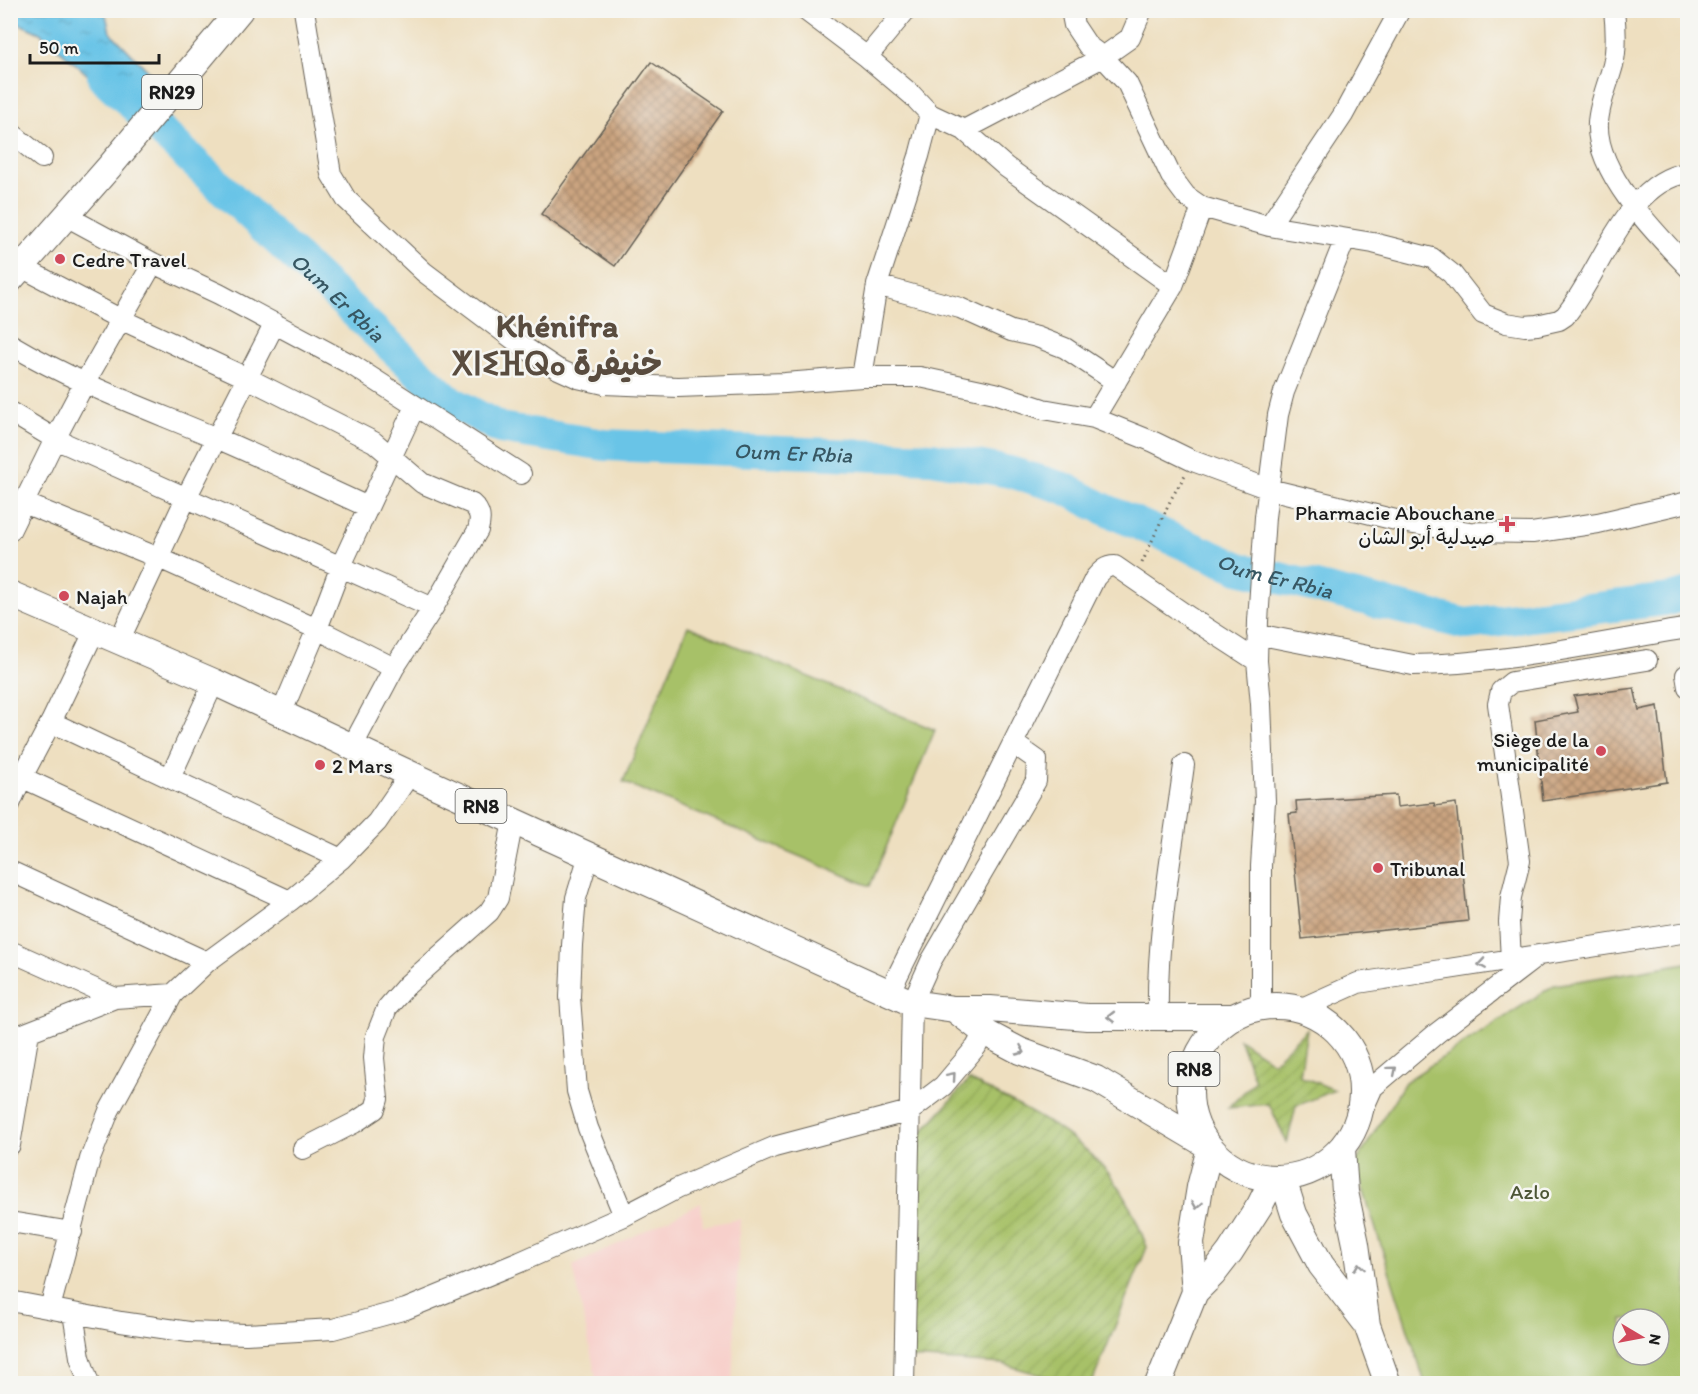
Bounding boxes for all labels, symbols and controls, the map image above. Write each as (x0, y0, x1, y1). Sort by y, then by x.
scale bar (30, 27, 159, 65)
text: 50 m (39, 37, 79, 59)
road number: RN29 (142, 75, 202, 109)
place label: Cedre Travel (72, 247, 186, 272)
water label: Oum Er Rbia (286, 247, 391, 348)
marker: Cedre Travel (53, 252, 67, 266)
district label: Khénifra ⵅⵏⵉⴼⵕⴰ خنيفرة (452, 306, 662, 383)
water label: Oum Er Rbia (733, 437, 854, 468)
place label: Pharmacie Abouchane صيدلية أبو الشان (1295, 500, 1495, 550)
marker: Pharmacie Abouchane صيدلية أبو الشان (1500, 517, 1514, 531)
water label: Oum Er Rbia (1213, 547, 1337, 604)
place label: Najah (76, 584, 128, 609)
marker: Najah (57, 589, 71, 603)
place label: Siège de la municipalité (1477, 727, 1589, 776)
marker: Siège de la municipalité (1594, 744, 1608, 758)
place label: 2 Mars (332, 753, 393, 778)
marker: 2 Mars (313, 758, 327, 772)
road number: RN8 (456, 789, 506, 823)
place label: Tribunal (1390, 856, 1465, 881)
marker: Tribunal (1371, 861, 1385, 875)
one-way arrow (1478, 958, 1487, 970)
one-way arrow (1106, 1011, 1115, 1023)
one-way arrow (1015, 1043, 1026, 1055)
road number: RN8 (1168, 1052, 1220, 1086)
one-way arrow (1386, 1066, 1397, 1077)
one-way arrow (945, 1072, 956, 1083)
park label: Azlo (1510, 1179, 1550, 1204)
one-way arrow (1191, 1200, 1204, 1210)
one-way arrow (1353, 1262, 1365, 1271)
north arrow (1611, 1307, 1671, 1367)
text: N (1645, 1333, 1666, 1346)

